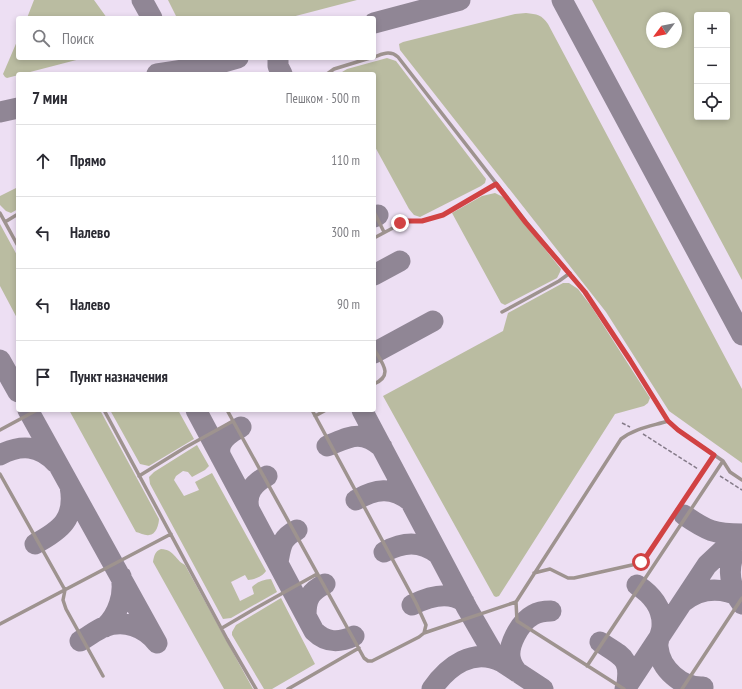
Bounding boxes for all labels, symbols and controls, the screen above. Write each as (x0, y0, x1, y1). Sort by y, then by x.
north arrow (646, 12, 682, 48)
map controls (694, 12, 730, 120)
button: + (694, 12, 730, 48)
search box (16, 16, 376, 60)
icon: search (30, 27, 52, 49)
text: Поиск (62, 29, 94, 48)
button: − (694, 48, 730, 84)
button: locate (694, 84, 730, 120)
text: 7 мин (32, 87, 68, 109)
text: Пешком · 500 m (286, 90, 360, 107)
icon: ahead (32, 150, 54, 172)
text: Прямо (70, 151, 106, 170)
text: 110 m (331, 152, 360, 169)
route end (391, 214, 409, 232)
icon: left (32, 222, 54, 244)
text: Налево (70, 223, 110, 242)
text: 300 m (331, 224, 360, 241)
icon: left (32, 294, 54, 316)
text: Налево (70, 295, 110, 314)
text: 90 m (337, 296, 360, 313)
icon: arrive (32, 366, 54, 388)
text: Пункт назначения (70, 367, 168, 386)
route start (632, 553, 650, 571)

